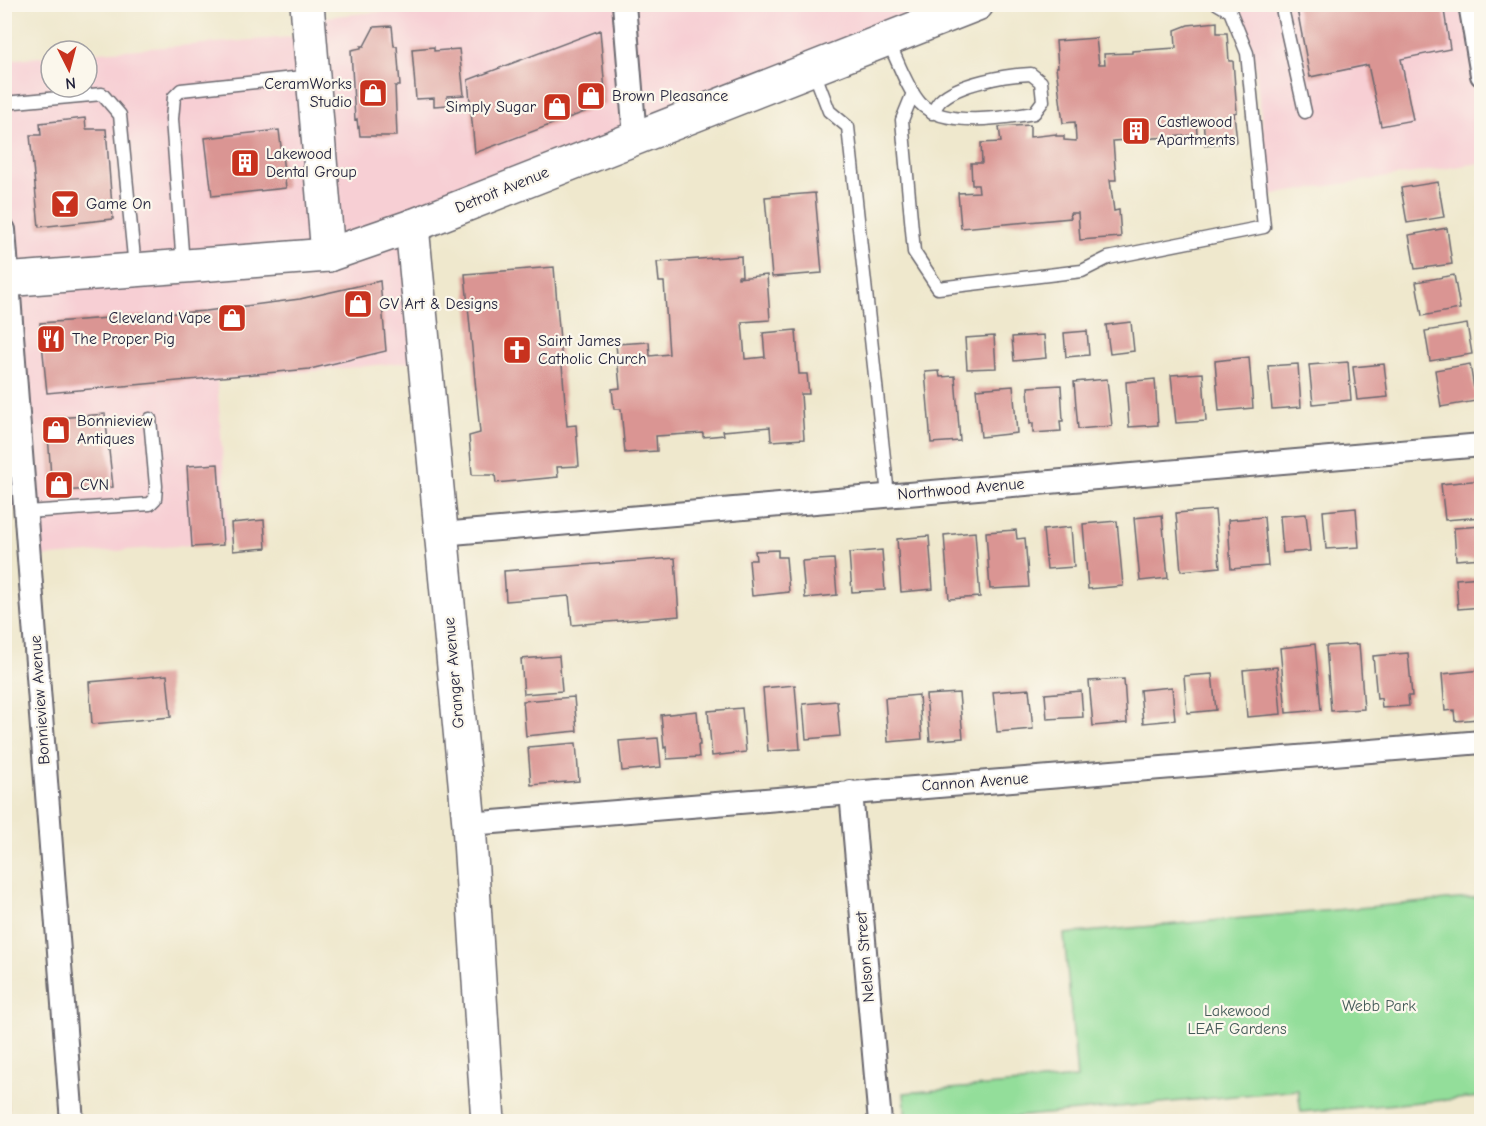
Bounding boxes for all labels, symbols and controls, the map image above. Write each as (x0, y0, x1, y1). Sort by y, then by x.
north arrow (39, 39, 99, 99)
text: N (64, 73, 77, 92)
place label: CeramWorks Studio (264, 75, 352, 111)
shop icon: CeramWorks Studio (357, 77, 389, 109)
shop icon: Brown Pleasance (575, 80, 607, 112)
place label: Brown Pleasance (612, 87, 728, 105)
shop icon: Simply Sugar (541, 91, 573, 123)
place label: Simply Sugar (446, 98, 537, 116)
place label: Castlewood Apartments (1157, 113, 1236, 149)
building icon: Castlewood Apartments (1120, 115, 1152, 147)
place label: Lakewood Dental Group (266, 145, 357, 181)
building icon: Lakewood Dental Group (229, 147, 261, 179)
street label: Detroit Avenue (453, 163, 551, 217)
bar icon: Game On (49, 188, 81, 220)
place label: Game On (86, 195, 151, 213)
shop icon: GV Art & Designs (342, 288, 374, 320)
place label: GV Art & Designs (379, 295, 498, 313)
shop icon: Cleveland Vape (216, 302, 248, 334)
place label: Cleveland Vape (108, 309, 211, 327)
restaurant icon: The Proper Pig (35, 323, 67, 355)
place label: The Proper Pig (72, 330, 175, 348)
place label: Saint James Catholic Church (538, 332, 647, 368)
church icon: Saint James Catholic Church (501, 334, 533, 366)
place label: Bonnieview Antiques (77, 412, 153, 448)
shop icon: Bonnieview Antiques (40, 414, 72, 446)
shop icon: CVN (43, 469, 75, 501)
street label: Northwood Avenue (897, 474, 1025, 504)
place label: CVN (80, 476, 109, 494)
street label: Granger Avenue (440, 617, 468, 729)
street label: Bonnieview Avenue (26, 635, 54, 765)
street label: Cannon Avenue (921, 769, 1029, 795)
street label: Nelson Street (852, 910, 878, 1003)
park label: Webb Park (1342, 997, 1416, 1015)
park label: Lakewood LEAF Gardens (1187, 1002, 1287, 1038)

